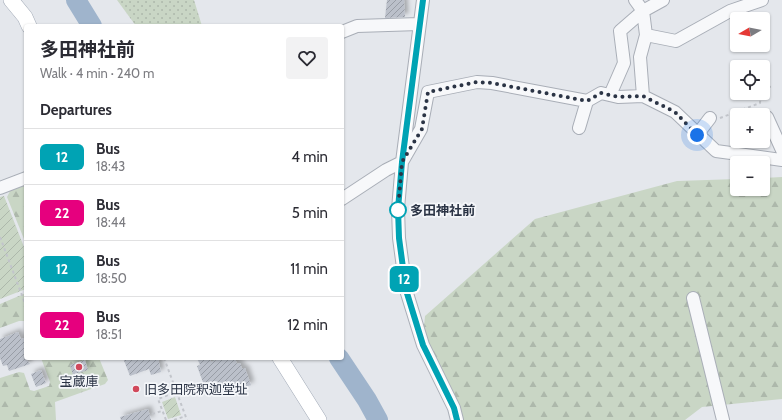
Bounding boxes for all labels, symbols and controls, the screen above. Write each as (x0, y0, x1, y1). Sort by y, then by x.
north arrow (730, 12, 770, 52)
map controls (730, 12, 770, 196)
button: heart (286, 37, 328, 79)
text: 多田神社前 (40, 38, 135, 61)
button: locate (730, 60, 770, 100)
text: Walk · 4 min · 240 m (40, 65, 154, 81)
text: Departures (40, 101, 112, 119)
button: + (730, 108, 770, 148)
your location (687, 125, 707, 145)
text: Bus (96, 140, 120, 158)
text: 12 (56, 148, 68, 166)
text: 4 min (291, 148, 328, 166)
button: − (730, 156, 770, 196)
text: 18:43 (96, 158, 125, 174)
text: Bus (96, 196, 120, 214)
marker: 多田神社前 (389, 201, 407, 219)
place label: 多田神社前 (410, 202, 475, 218)
text: 22 (55, 204, 69, 222)
text: 5 min (292, 204, 328, 222)
text: 18:44 (96, 214, 126, 230)
text: Bus (96, 252, 120, 270)
text: 12 (56, 260, 68, 278)
text: 11 min (290, 260, 328, 278)
line badge: 12 (386, 266, 422, 292)
text: 18:50 (96, 270, 127, 286)
text: 12 (398, 270, 410, 288)
text: Bus (96, 308, 120, 326)
text: 22 (55, 316, 69, 334)
text: 12 min (287, 316, 328, 334)
text: 18:51 (96, 326, 122, 342)
marker: 宝蔵庫 (74, 362, 84, 372)
place label: 宝蔵庫 (59, 373, 99, 389)
place label: 旧多田院釈迦堂址 (144, 381, 248, 397)
marker: 旧多田院釈迦堂址 (131, 384, 141, 394)

